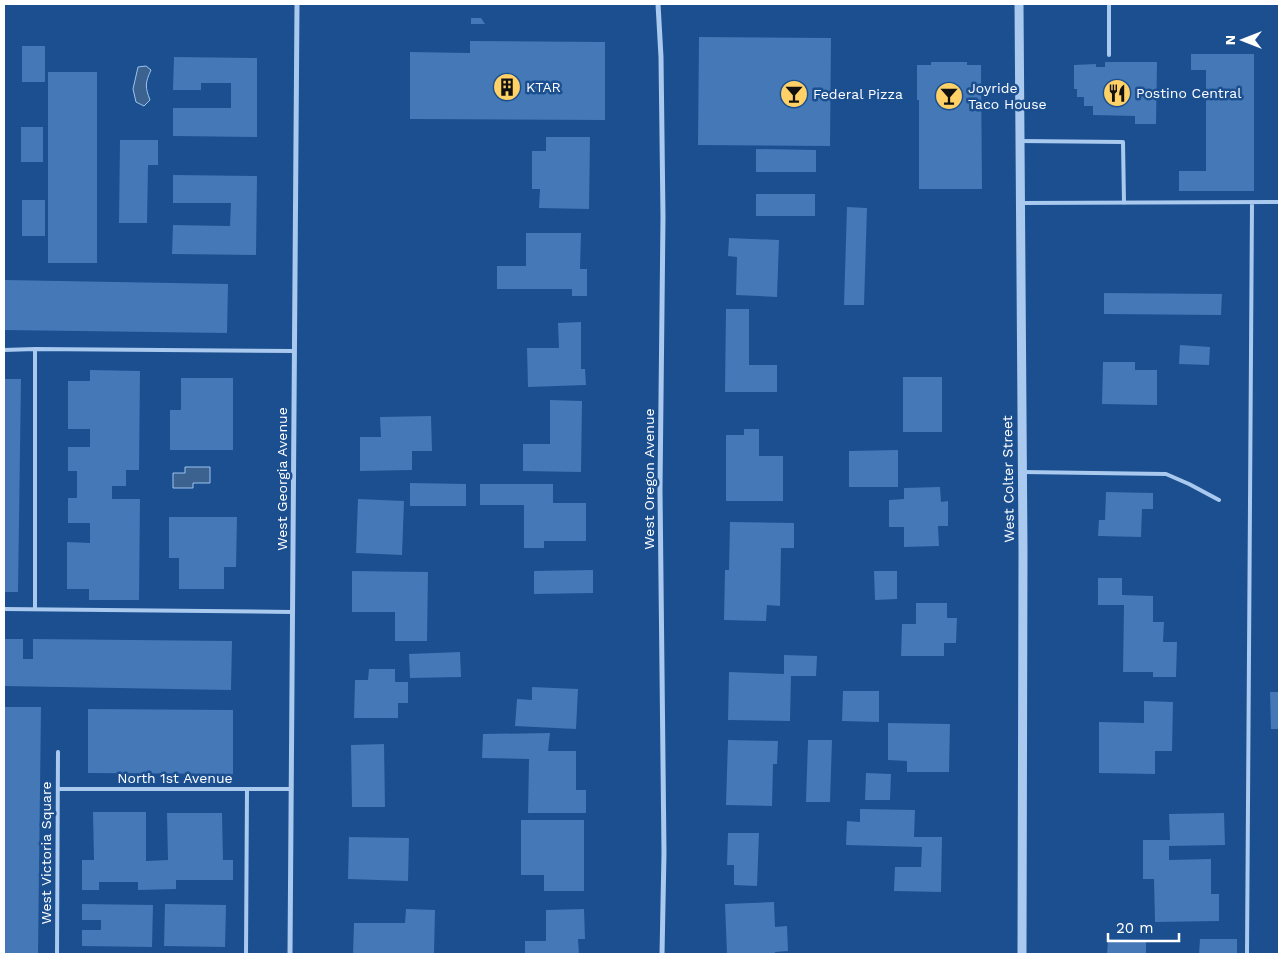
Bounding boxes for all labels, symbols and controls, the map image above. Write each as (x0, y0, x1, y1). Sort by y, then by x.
north arrow (1218, 15, 1268, 65)
text: N (1222, 35, 1238, 45)
building icon: KTAR (492, 72, 522, 102)
restaurant icon: Postino Central (1102, 78, 1132, 108)
place label: KTAR (526, 79, 561, 95)
bar icon: Federal Pizza (779, 79, 809, 109)
place label: Joyride Taco House (968, 80, 1047, 112)
bar icon: Joyride Taco House (934, 81, 964, 111)
place label: Postino Central (1136, 85, 1242, 101)
place label: Federal Pizza (813, 86, 903, 102)
street label: West Georgia Avenue (274, 407, 290, 551)
street label: West Oregon Avenue (641, 408, 657, 550)
street label: West Colter Street (999, 415, 1017, 543)
street label: North 1st Avenue (117, 770, 233, 786)
street label: West Victoria Square (38, 781, 54, 925)
scale bar (1108, 910, 1179, 942)
text: 20 m (1116, 919, 1154, 937)

